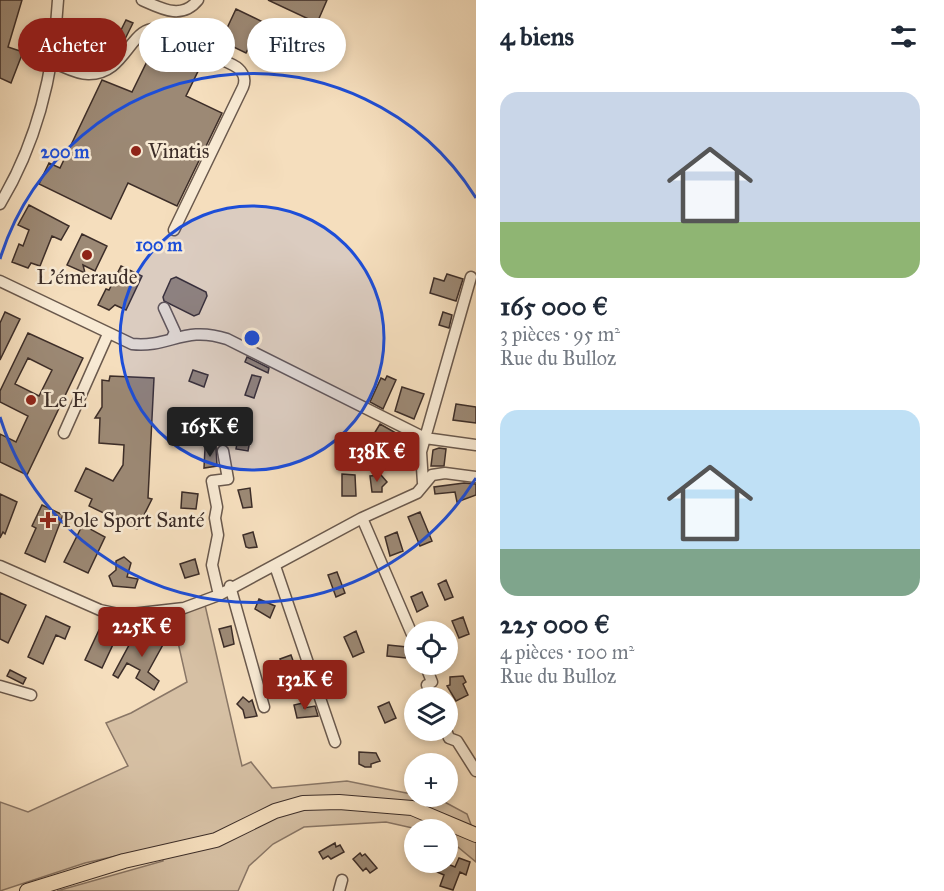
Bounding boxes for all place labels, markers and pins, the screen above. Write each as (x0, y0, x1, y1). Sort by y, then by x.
place label: Vinatis (147, 138, 209, 164)
marker: Vinatis (129, 144, 143, 158)
marker: L'émeraude (80, 248, 94, 262)
place label: L'émeraude (36, 264, 138, 290)
centre of rings (242, 328, 262, 348)
place label: Le E (43, 387, 87, 413)
marker: Le E (24, 393, 38, 407)
pin: 165K € (161, 407, 259, 458)
pin: 138K € (328, 432, 426, 483)
place label: Pole Sport Santé (62, 507, 205, 533)
marker: Pole Sport Santé (39, 511, 57, 529)
pin: 225K € (93, 607, 191, 658)
pin: 132K € (256, 660, 354, 711)

